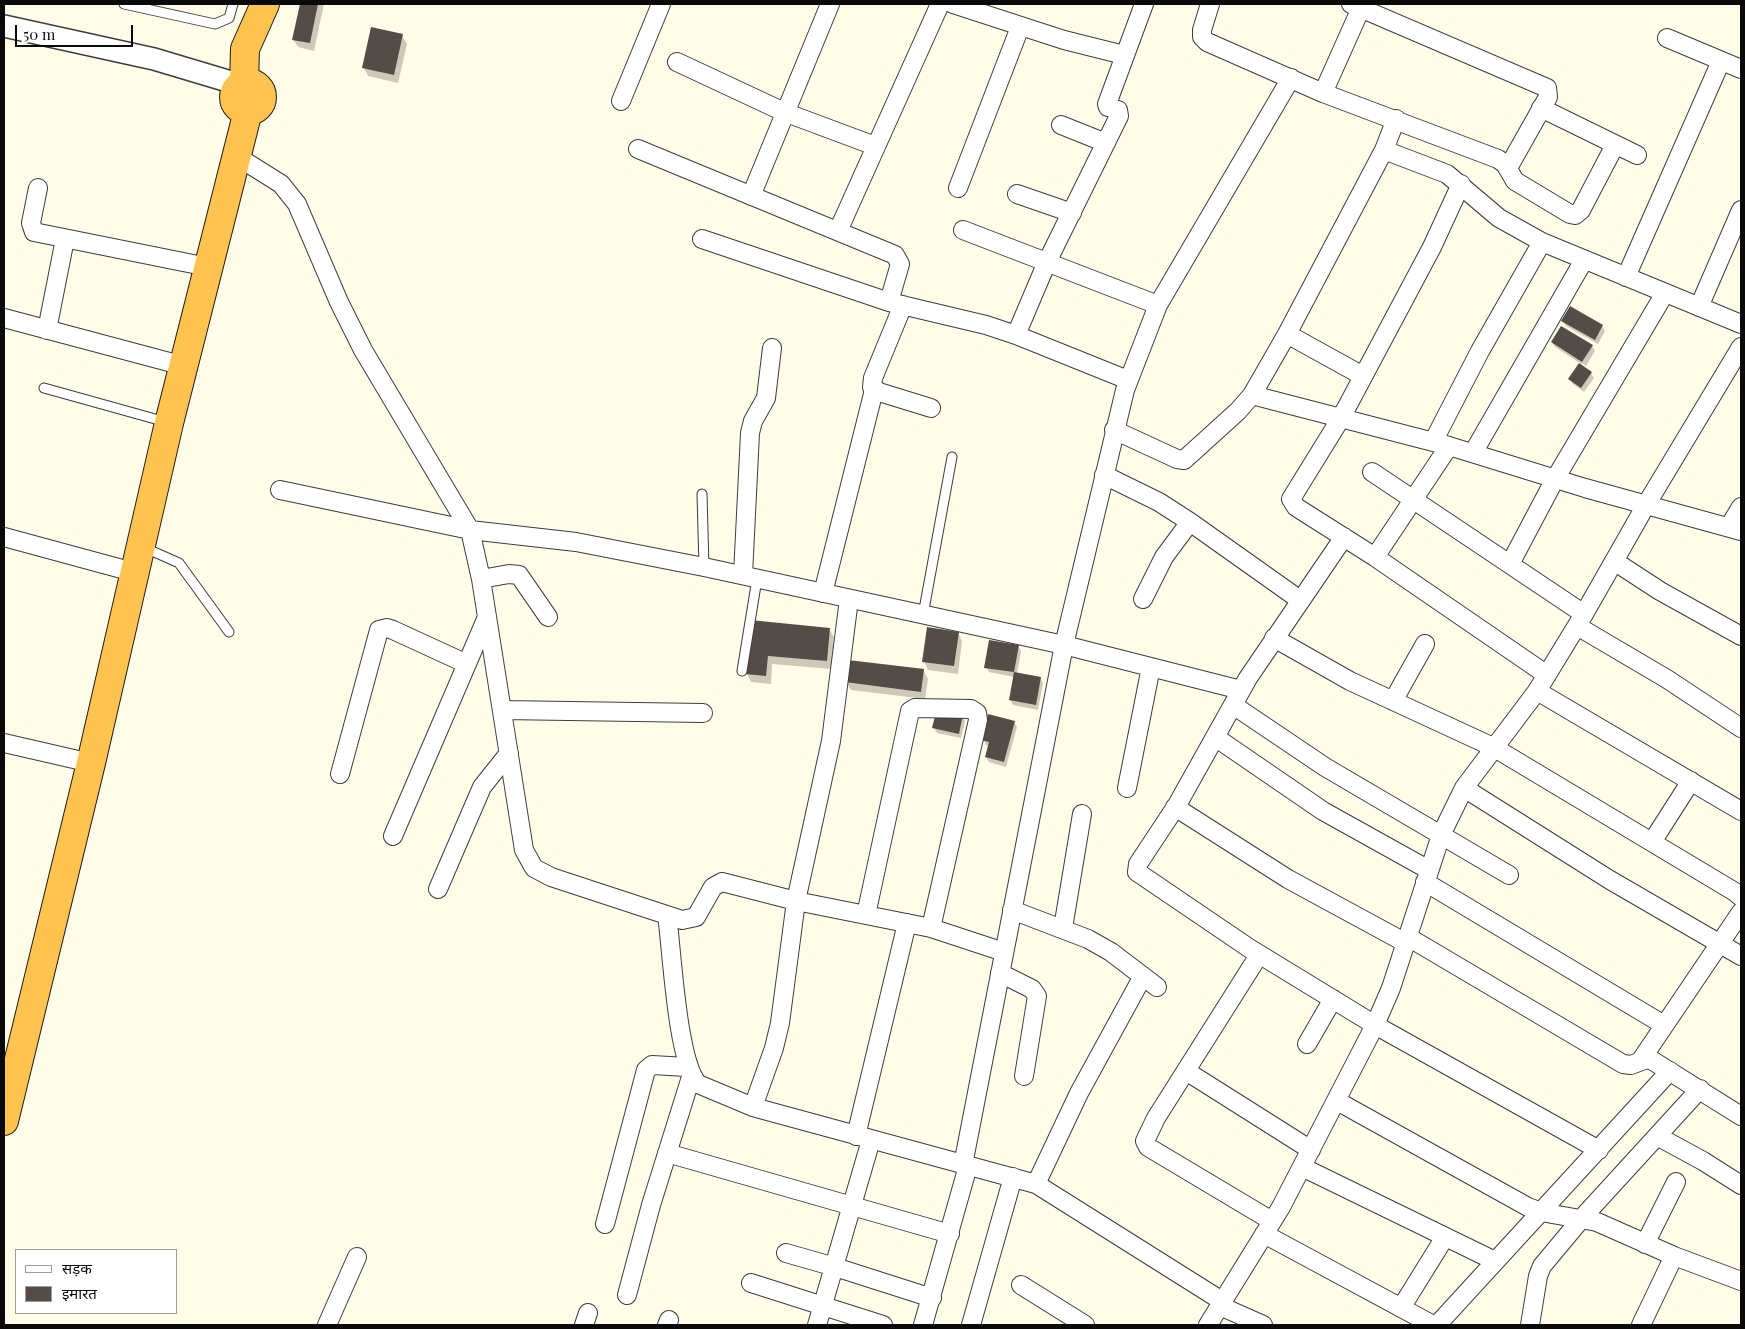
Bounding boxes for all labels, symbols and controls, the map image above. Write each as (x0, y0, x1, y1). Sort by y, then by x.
scale bar (18, 15, 135, 47)
text: 50 m (23, 24, 55, 44)
legend (15, 1249, 178, 1314)
text: सड़क (62, 1258, 92, 1278)
text: इमारत (62, 1283, 97, 1303)

